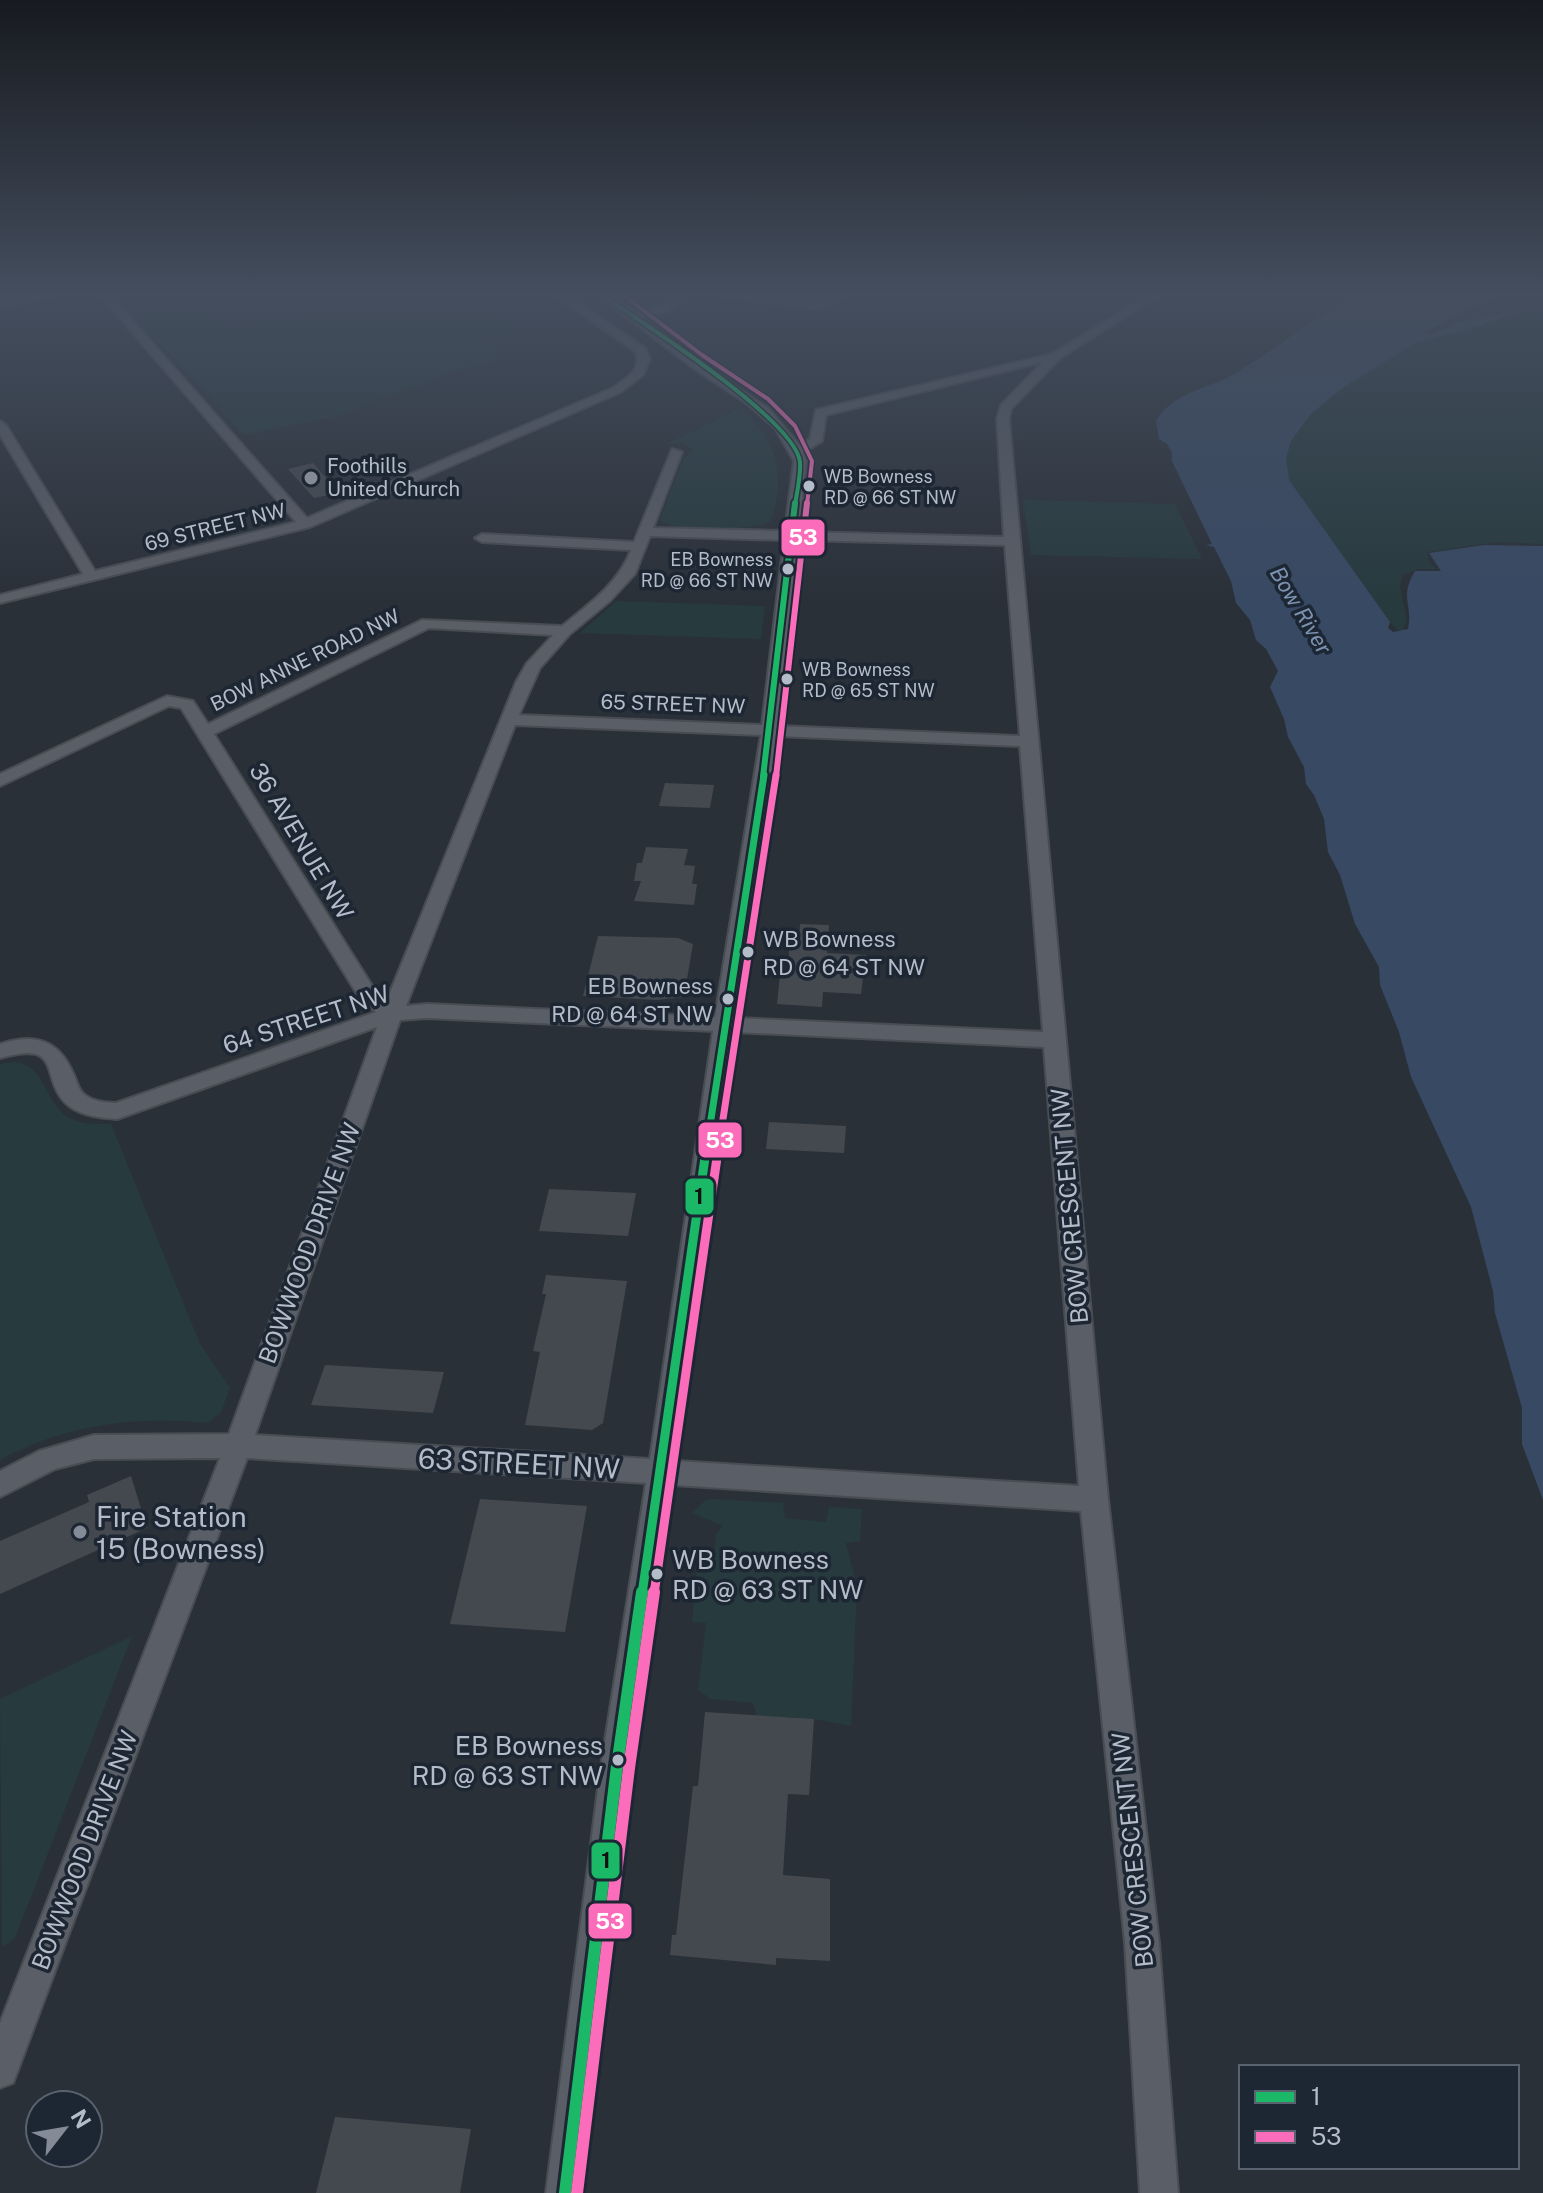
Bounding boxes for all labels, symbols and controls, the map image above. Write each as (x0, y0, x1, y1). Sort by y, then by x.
place label: Foothills United Church (327, 454, 460, 501)
place label: WB Bowness RD @ 66 ST NW (824, 466, 956, 508)
marker: Foothills United Church (302, 469, 320, 487)
marker: WB Bowness RD @ 66 ST NW (801, 478, 817, 494)
street label: 69 STREET NW (142, 498, 288, 556)
line badge: 53 (780, 518, 826, 557)
text: 53 (788, 524, 818, 550)
place label: EB Bowness RD @ 66 ST NW (641, 549, 773, 591)
marker: EB Bowness RD @ 66 ST NW (780, 561, 796, 577)
water label: Bow River (1265, 561, 1338, 659)
street label: BOW ANNE ROAD NW (206, 604, 404, 716)
place label: WB Bowness RD @ 65 ST NW (802, 659, 935, 701)
marker: WB Bowness RD @ 65 ST NW (779, 671, 795, 687)
street label: 65 STREET NW (600, 689, 746, 719)
street label: 36 AVENUE NW (244, 758, 360, 924)
place label: WB Bowness RD @ 64 ST NW (763, 926, 925, 980)
marker: WB Bowness RD @ 64 ST NW (740, 944, 756, 960)
place label: EB Bowness RD @ 64 ST NW (551, 973, 713, 1027)
street label: 64 STREET NW (219, 979, 393, 1059)
marker: EB Bowness RD @ 64 ST NW (720, 991, 736, 1007)
street label: BOW CRESCENT NW (1045, 1087, 1093, 1325)
street label: BOWWOOD DRIVE NW (252, 1119, 366, 1367)
line badge: 53 (697, 1121, 743, 1159)
text: 53 (705, 1127, 735, 1153)
line badge: 1 (684, 1177, 715, 1216)
text: 1 (694, 1183, 704, 1209)
street label: 63 STREET NW (417, 1441, 621, 1485)
place label: Fire Station 15 (Bowness) (96, 1500, 266, 1565)
marker: Fire Station 15 (Bowness) (71, 1523, 89, 1541)
place label: WB Bowness RD @ 63 ST NW (672, 1544, 863, 1605)
marker: WB Bowness RD @ 63 ST NW (649, 1566, 665, 1582)
street label: BOWWOOD DRIVE NW (25, 1726, 143, 1974)
place label: EB Bowness RD @ 63 ST NW (412, 1730, 603, 1791)
street label: BOW CRESCENT NW (1106, 1731, 1158, 1969)
marker: EB Bowness RD @ 63 ST NW (610, 1752, 626, 1768)
line badge: 1 (590, 1841, 621, 1880)
text: 1 (601, 1847, 611, 1873)
line badge: 53 (587, 1902, 633, 1940)
text: 53 (595, 1908, 625, 1934)
legend (1239, 2065, 1519, 2169)
text: 1 (1311, 2082, 1321, 2110)
north arrow (24, 2089, 104, 2169)
text: N (66, 2105, 97, 2133)
text: 53 (1311, 2122, 1342, 2150)

